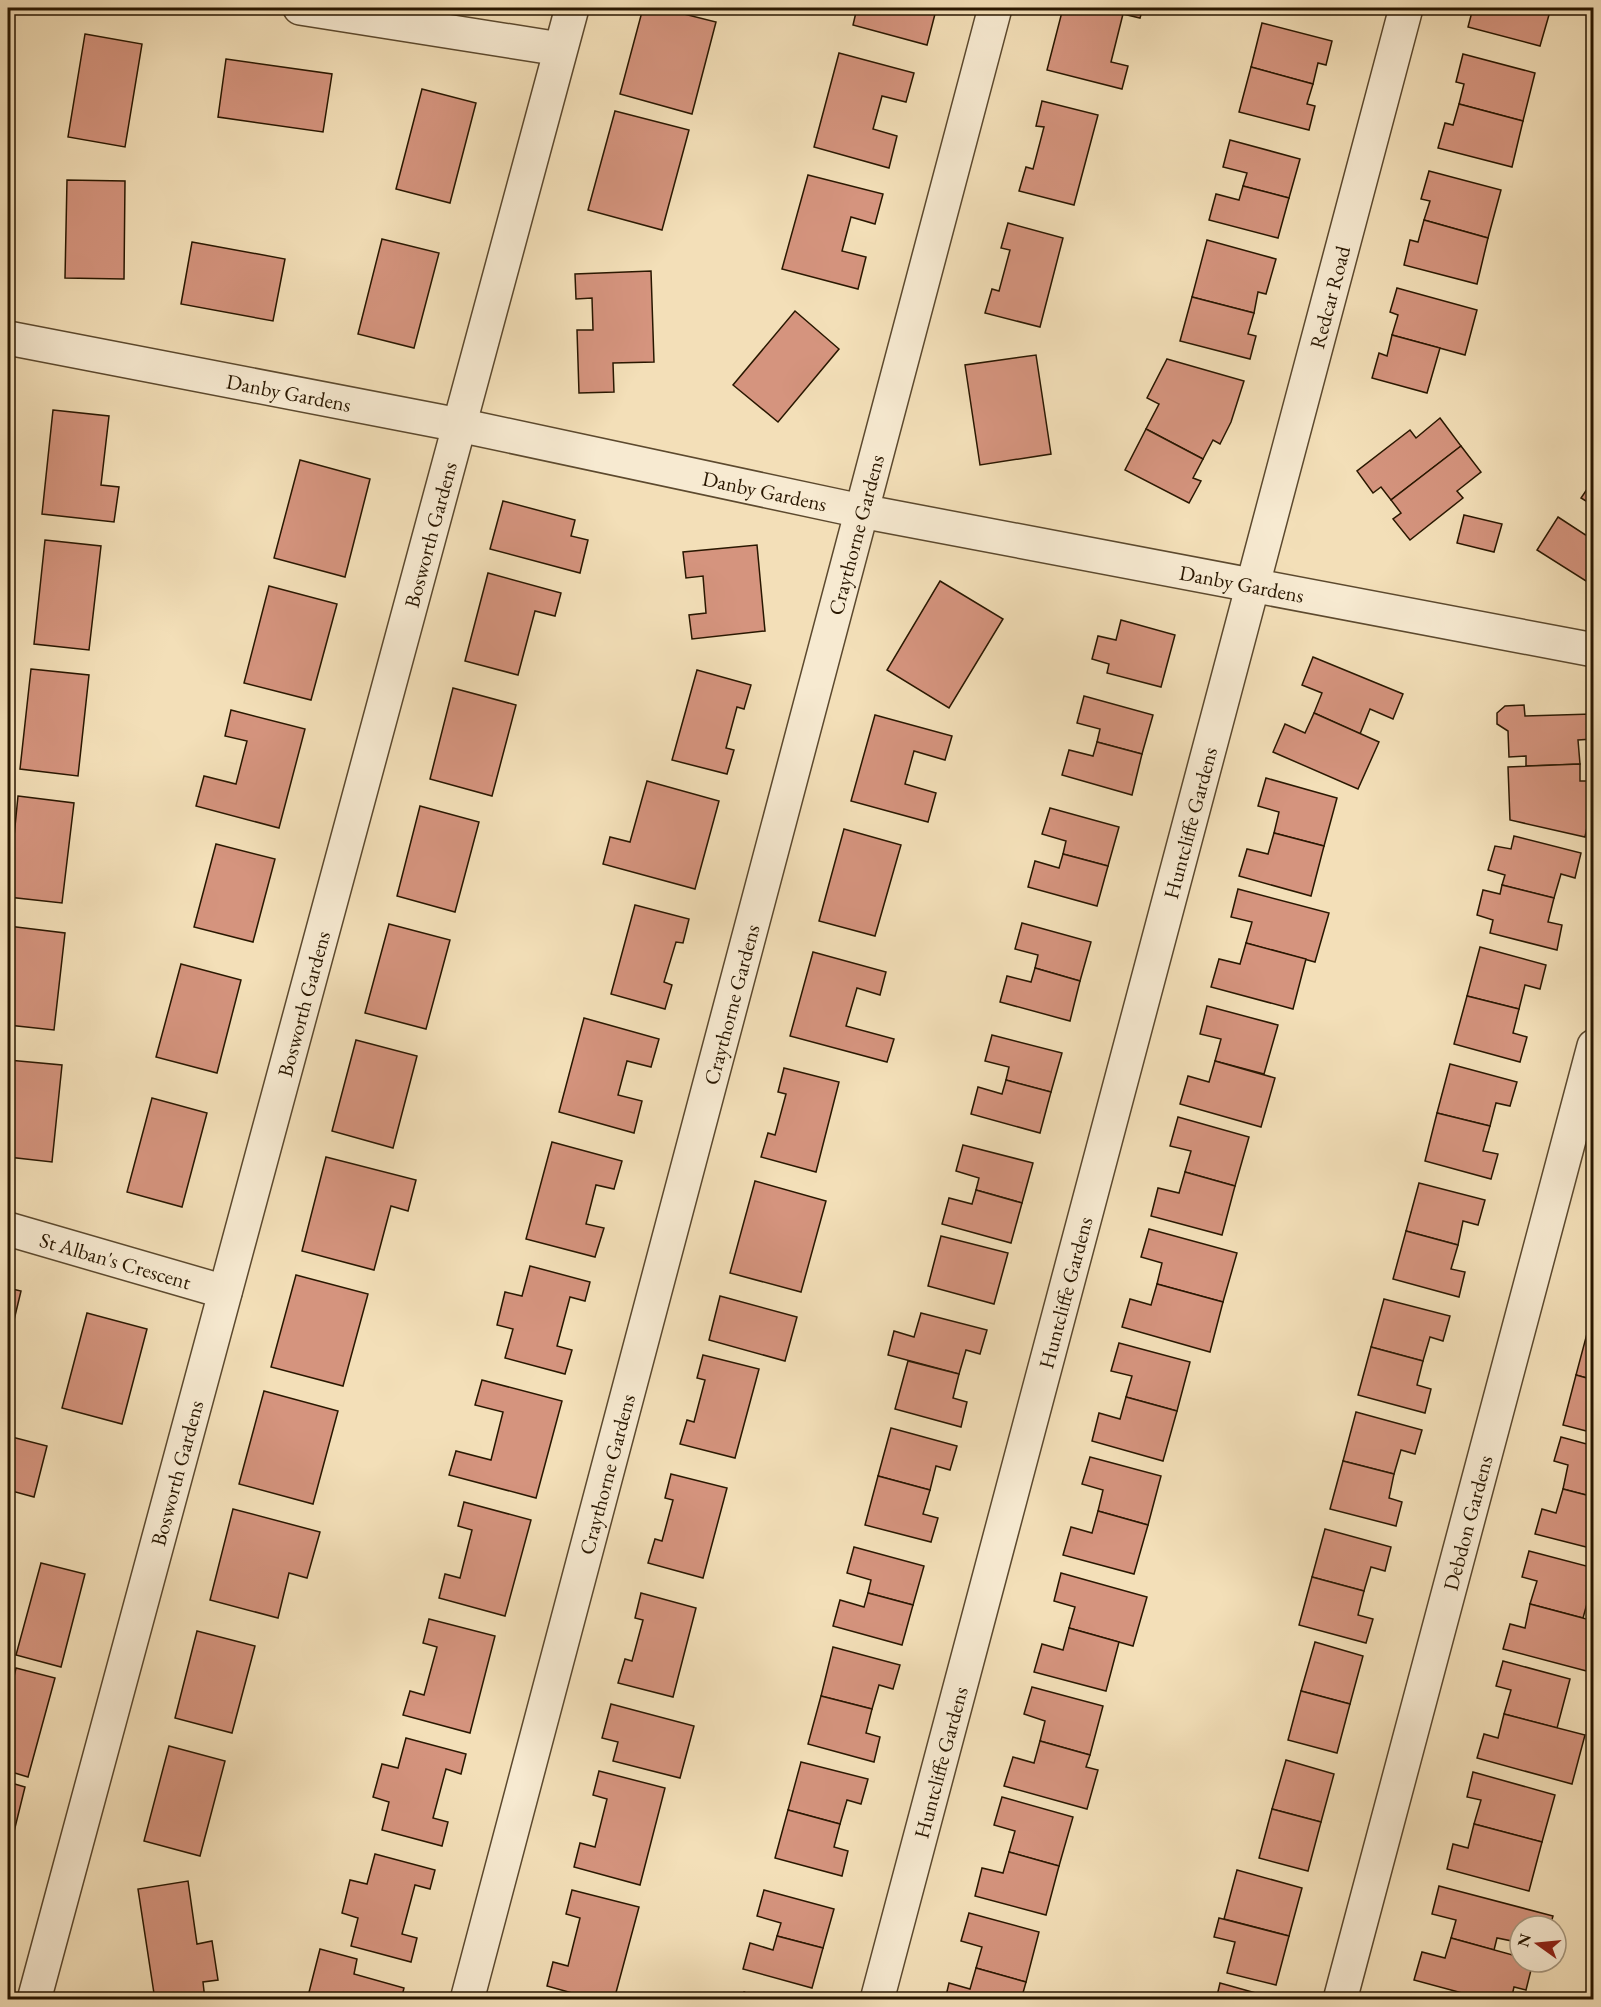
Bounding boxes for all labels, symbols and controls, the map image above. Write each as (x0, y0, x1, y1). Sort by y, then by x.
street label: Redcar Road (1303, 242, 1356, 351)
street label: Danby Gardens (224, 367, 354, 417)
street label: Craythorne Gardens (821, 451, 890, 618)
street label: Bosworth Gardens (397, 458, 462, 610)
street label: Danby Gardens (700, 464, 830, 517)
street label: Danby Gardens (1177, 558, 1307, 608)
street label: Huntcliffe Gardens (1157, 744, 1223, 902)
street label: Craythorne Gardens (697, 921, 765, 1088)
street label: Bosworth Gardens (271, 928, 336, 1080)
street label: Huntcliffe Gardens (1032, 1213, 1098, 1371)
street label: St Alban's Crescent (37, 1225, 195, 1295)
street label: Craythorne Gardens (572, 1391, 641, 1557)
street label: Bosworth Gardens (144, 1397, 209, 1549)
street label: Debdon Gardens (1436, 1452, 1498, 1593)
street label: Huntcliffe Gardens (907, 1683, 973, 1841)
north arrow (1508, 1914, 1568, 1974)
text: N (1512, 1931, 1536, 1949)

